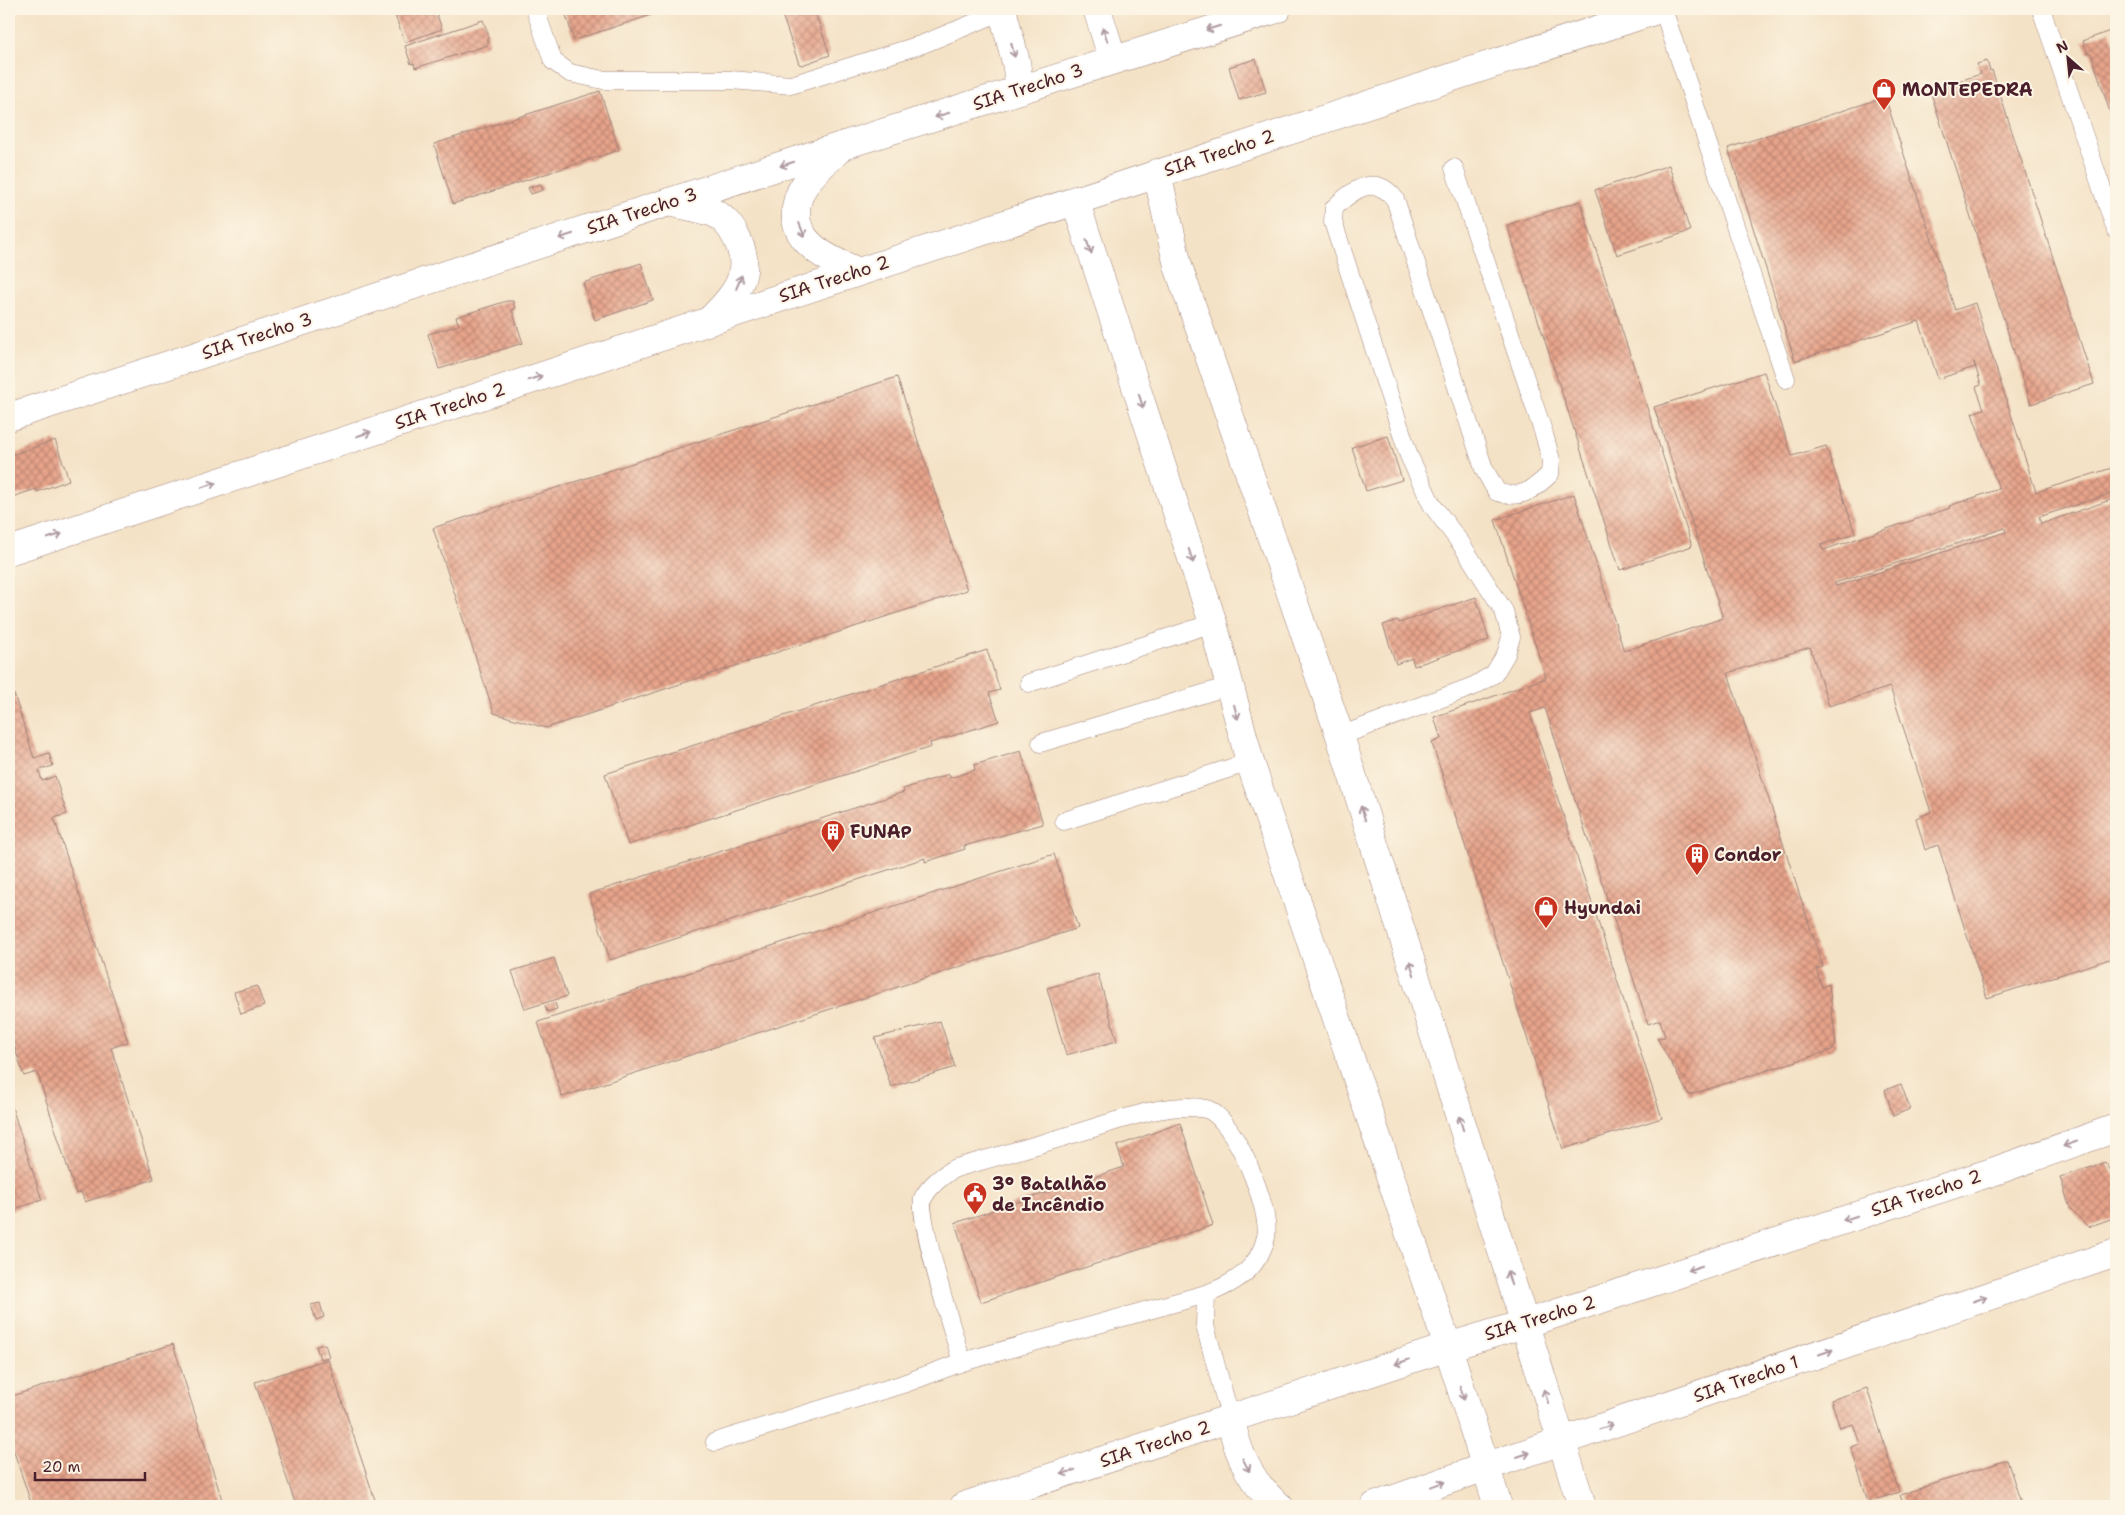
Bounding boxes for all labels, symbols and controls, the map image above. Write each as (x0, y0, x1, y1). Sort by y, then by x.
one-way arrow (1206, 24, 1222, 34)
one-way arrow (1100, 27, 1109, 43)
north arrow (2042, 32, 2092, 82)
text: N (2053, 36, 2071, 57)
one-way arrow (1008, 42, 1018, 58)
street label: SIA Trecho 3 (970, 58, 1086, 116)
shop icon: MONTEPEDRA (1871, 77, 1897, 111)
place label: MONTEPEDRA (1902, 78, 2033, 102)
one-way arrow (934, 110, 950, 120)
street label: SIA Trecho 2 (1161, 124, 1277, 182)
one-way arrow (779, 160, 795, 169)
street label: SIA Trecho 3 (584, 182, 700, 240)
one-way arrow (797, 222, 807, 237)
one-way arrow (558, 231, 574, 241)
one-way arrow (1085, 239, 1095, 255)
street label: SIA Trecho 2 (776, 250, 892, 308)
one-way arrow (735, 275, 744, 290)
street label: SIA Trecho 3 (199, 307, 315, 365)
one-way arrow (526, 373, 542, 382)
street label: SIA Trecho 2 (392, 377, 508, 435)
one-way arrow (1136, 393, 1146, 409)
one-way arrow (355, 429, 371, 438)
one-way arrow (201, 480, 217, 489)
one-way arrow (47, 531, 62, 540)
one-way arrow (1186, 547, 1196, 563)
one-way arrow (1232, 703, 1242, 719)
one-way arrow (1358, 805, 1368, 821)
building icon: FUNAP (820, 819, 846, 853)
place label: FUNAP (850, 820, 912, 844)
building icon: Condor (1684, 842, 1710, 876)
place label: Condor (1714, 843, 1782, 867)
shop icon: Hyundai (1533, 895, 1559, 929)
place label: Hyundai (1564, 896, 1641, 920)
one-way arrow (1407, 960, 1416, 976)
one-way arrow (1455, 1115, 1465, 1131)
one-way arrow (2063, 1140, 2078, 1149)
street label: SIA Trecho 2 (1868, 1164, 1984, 1222)
place label: 3º Batalhão de Incêndio (992, 1172, 1107, 1217)
public building icon: 3º Batalhão de Incêndio (962, 1181, 988, 1215)
one-way arrow (1842, 1214, 1858, 1223)
one-way arrow (1688, 1264, 1704, 1274)
one-way arrow (1504, 1270, 1514, 1286)
street label: SIA Trecho 2 (1482, 1290, 1598, 1346)
one-way arrow (1972, 1294, 1988, 1303)
one-way arrow (1818, 1346, 1834, 1356)
street label: SIA Trecho 1 (1690, 1350, 1802, 1408)
one-way arrow (1394, 1358, 1410, 1367)
one-way arrow (1458, 1385, 1468, 1401)
one-way arrow (1540, 1388, 1550, 1404)
street label: SIA Trecho 2 (1097, 1415, 1213, 1473)
one-way arrow (1598, 1421, 1614, 1431)
one-way arrow (1514, 1449, 1530, 1459)
scale bar (35, 1450, 145, 1482)
text: 20 m (42, 1457, 81, 1477)
one-way arrow (1241, 1458, 1251, 1473)
one-way arrow (1060, 1468, 1076, 1478)
one-way arrow (1429, 1479, 1445, 1488)

